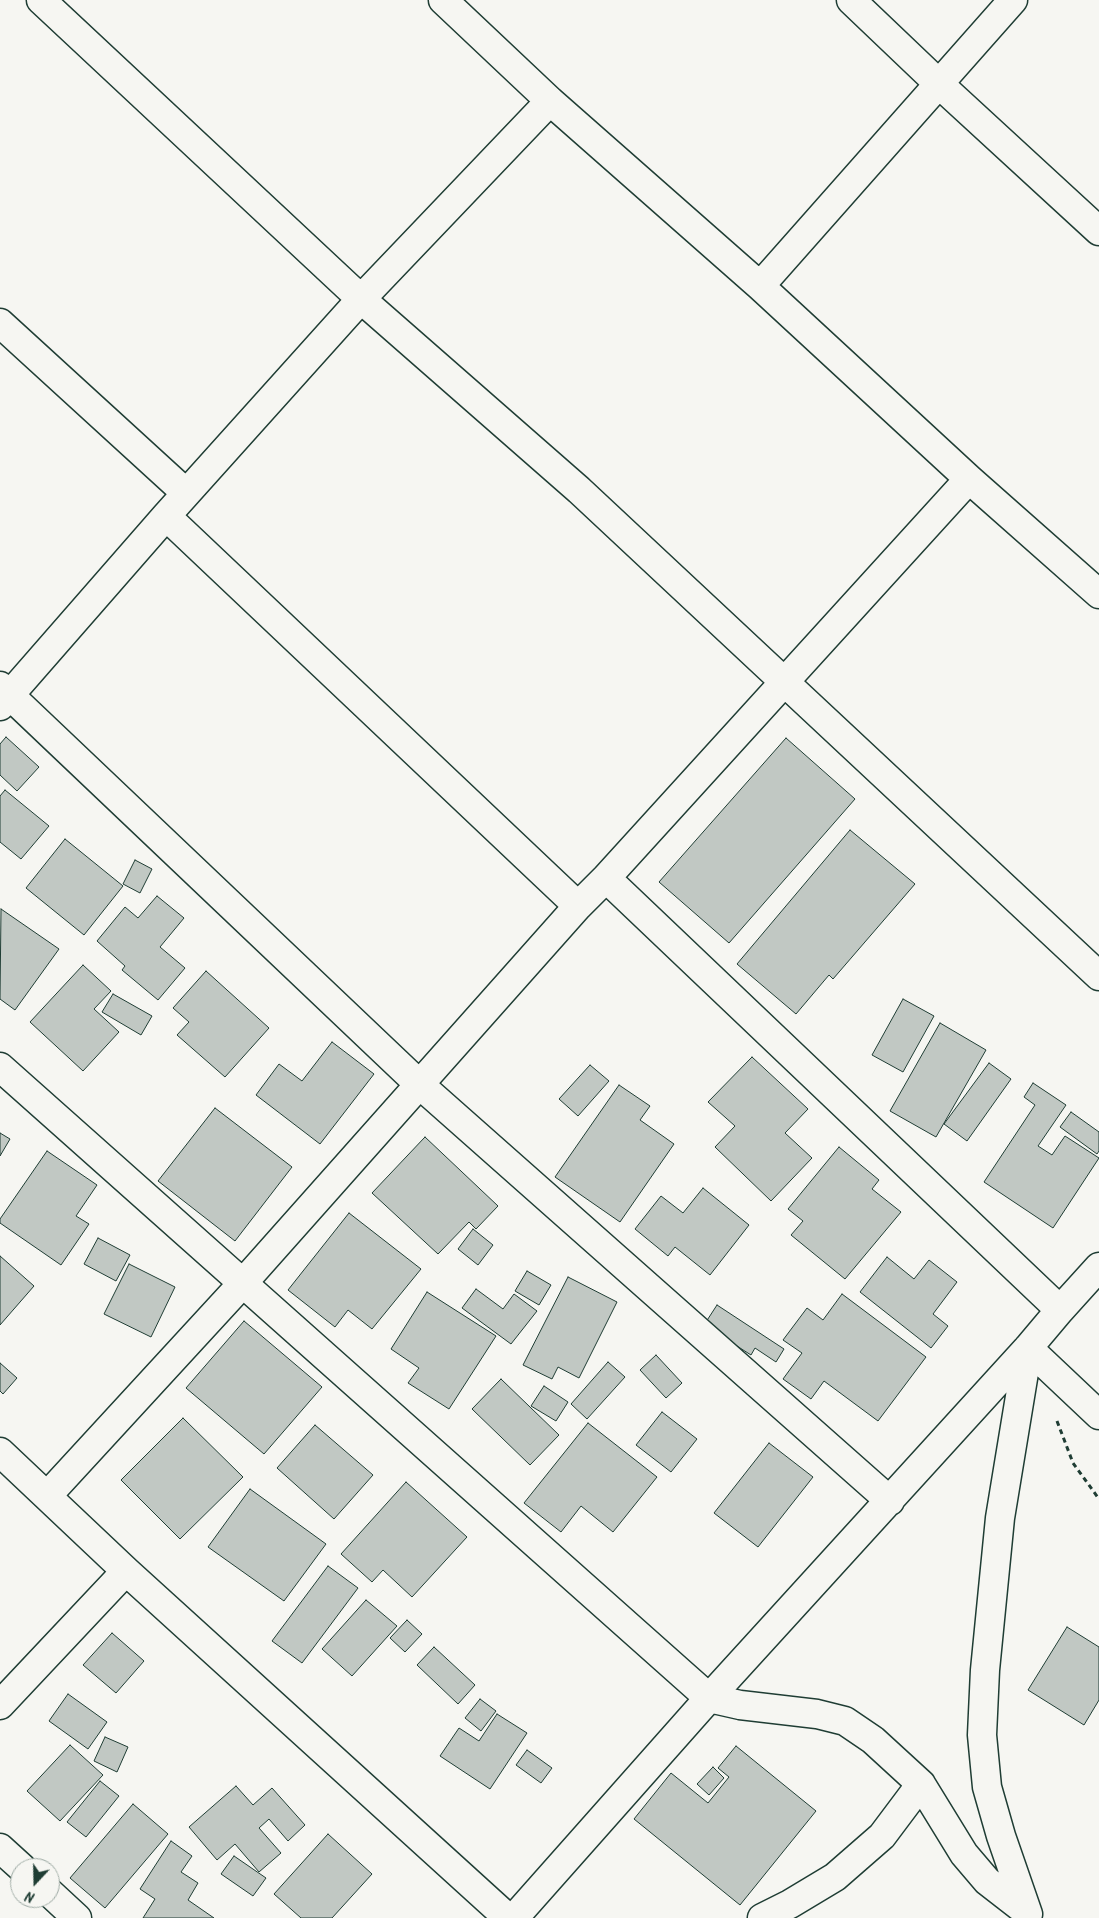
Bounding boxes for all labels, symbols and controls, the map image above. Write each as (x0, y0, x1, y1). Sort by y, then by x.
north arrow (10, 1858, 60, 1908)
text: N (22, 1884, 38, 1908)

